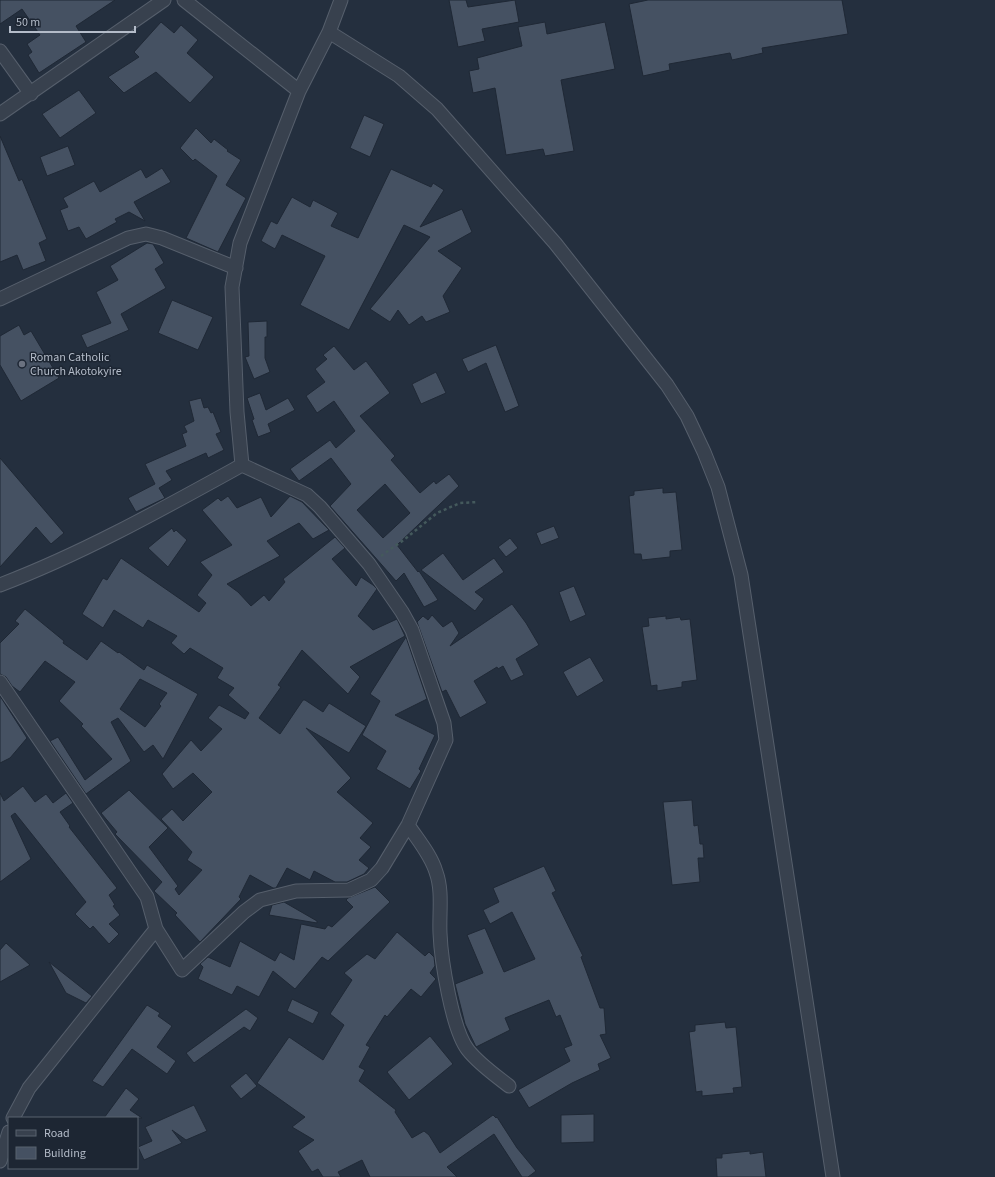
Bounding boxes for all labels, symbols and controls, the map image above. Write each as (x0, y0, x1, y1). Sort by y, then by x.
scale bar (10, 8, 135, 34)
text: 50 m (16, 14, 40, 31)
place label: Roman Catholic Church Akotokyire (30, 349, 122, 380)
marker: Roman Catholic Church Akotokyire (17, 359, 27, 369)
legend (8, 1117, 138, 1169)
text: Road (44, 1125, 70, 1142)
text: Building (44, 1145, 86, 1162)

